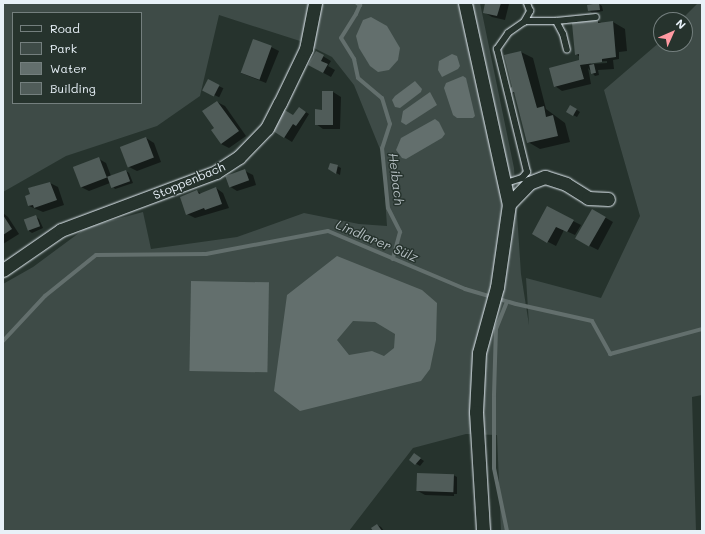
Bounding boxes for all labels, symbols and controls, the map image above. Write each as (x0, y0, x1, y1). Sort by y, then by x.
legend (12, 12, 142, 104)
north arrow (653, 12, 693, 52)
text: N (673, 16, 689, 32)
text: Road (50, 20, 80, 36)
text: Park (50, 40, 77, 56)
text: Water (50, 60, 87, 76)
text: Building (50, 80, 96, 96)
water label: Heibach (385, 152, 407, 206)
street label: Stoppenbach (151, 159, 227, 203)
water label: Lindlarer Sülz (334, 217, 420, 265)

